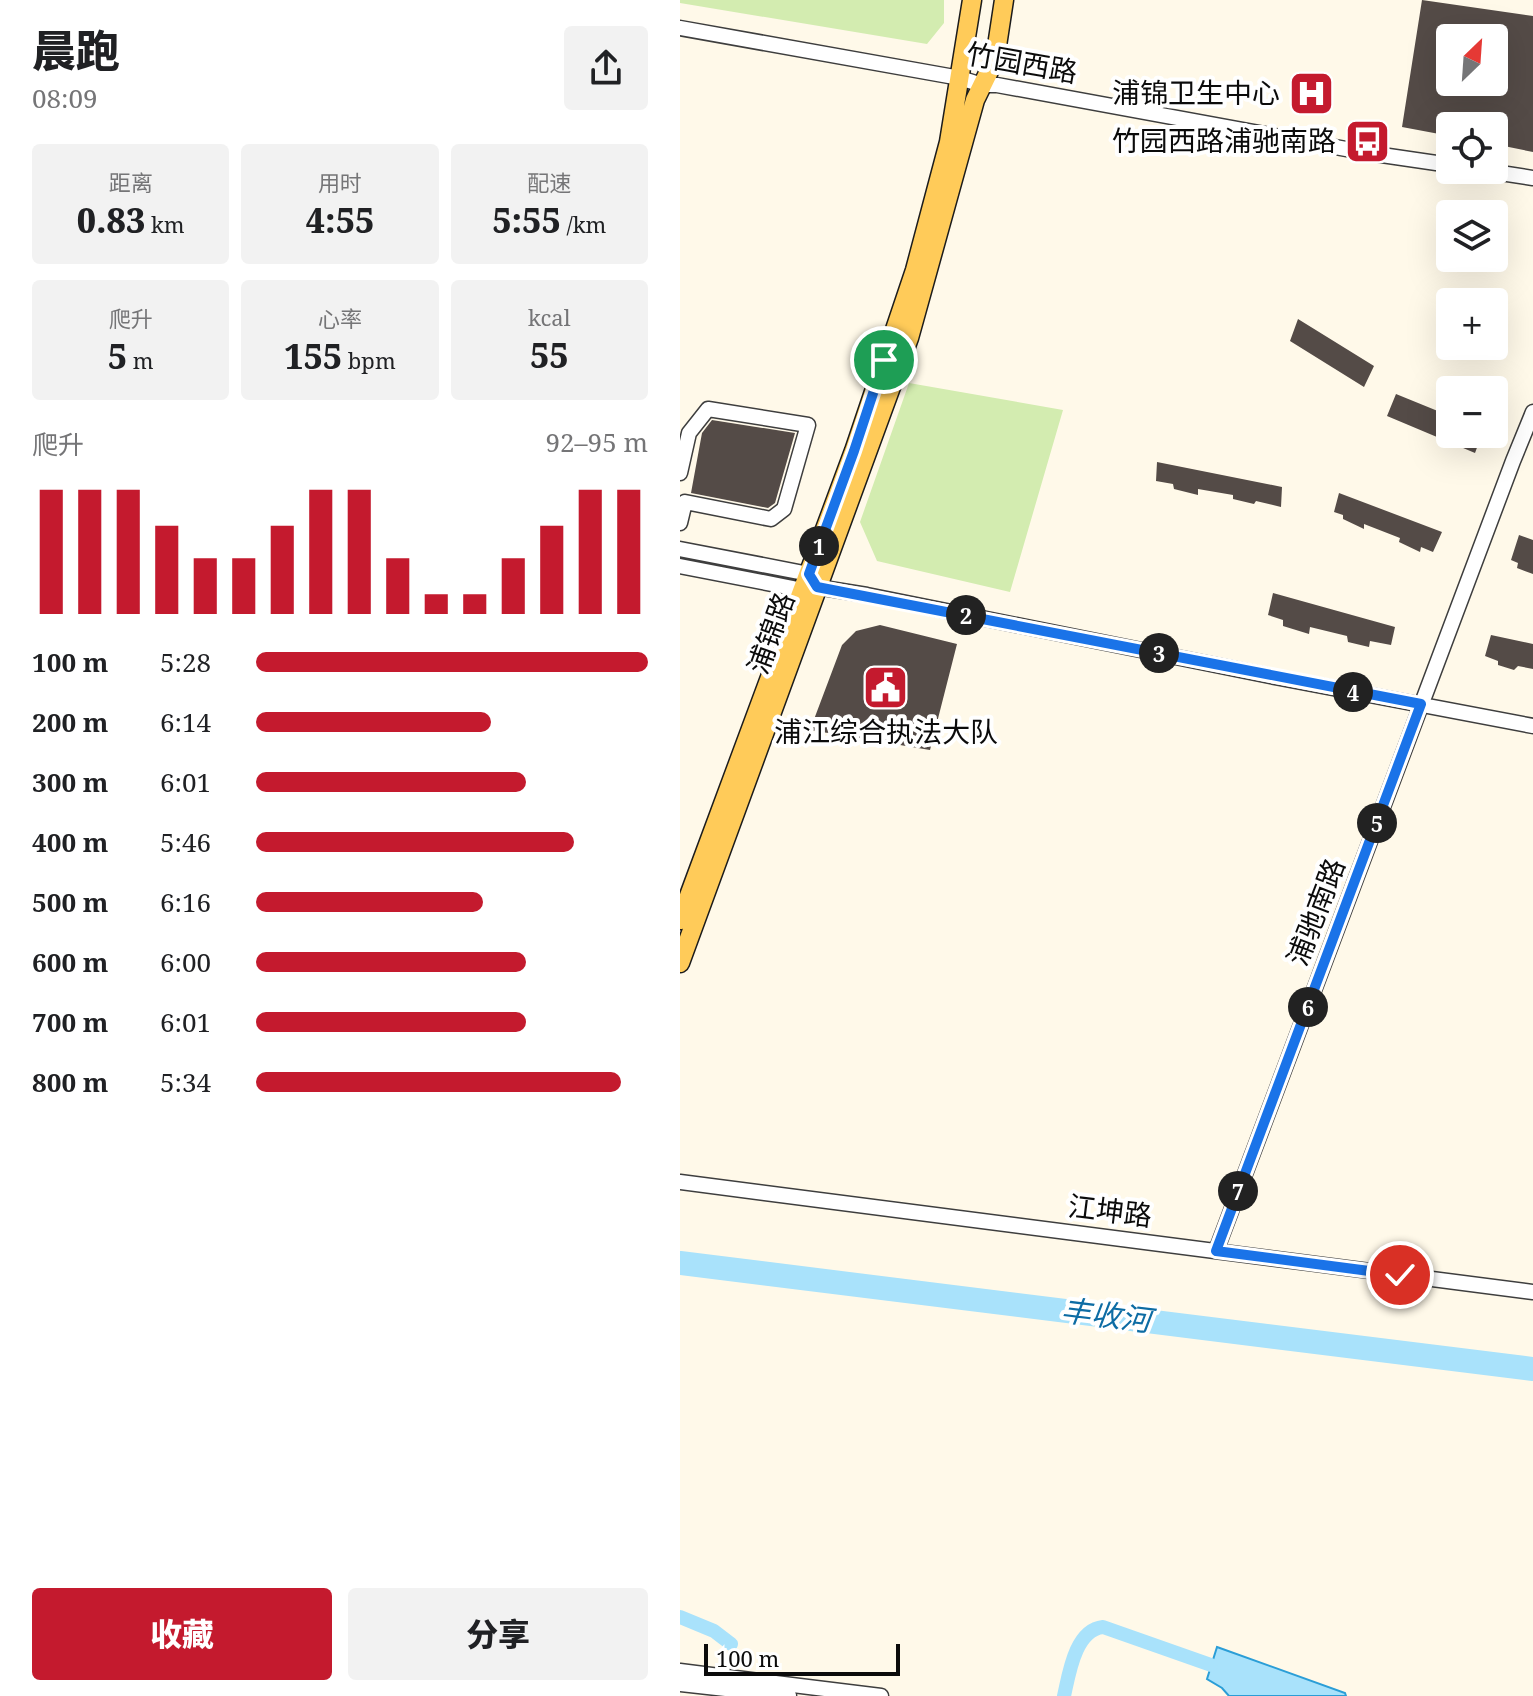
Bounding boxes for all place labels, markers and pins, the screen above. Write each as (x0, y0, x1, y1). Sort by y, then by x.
hospital icon: 浦锦卫生中心 (1287, 69, 1335, 117)
place label: 浦锦卫生中心 (1112, 73, 1280, 111)
bus stop icon: 竹园西路浦驰南路 (1343, 117, 1391, 165)
place label: 竹园西路浦驰南路 (1112, 121, 1336, 159)
pin (850, 326, 918, 394)
pin: 1 (799, 526, 839, 566)
pin: 2 (946, 595, 986, 635)
pin: 3 (1139, 633, 1179, 673)
public building icon: 浦江综合执法大队 (862, 663, 910, 711)
pin: 4 (1333, 672, 1373, 712)
place label: 浦江综合执法大队 (774, 712, 998, 750)
pin: 5 (1357, 803, 1397, 843)
pin: 6 (1288, 987, 1328, 1027)
pin: 7 (1218, 1171, 1258, 1211)
pin (1366, 1241, 1434, 1309)

